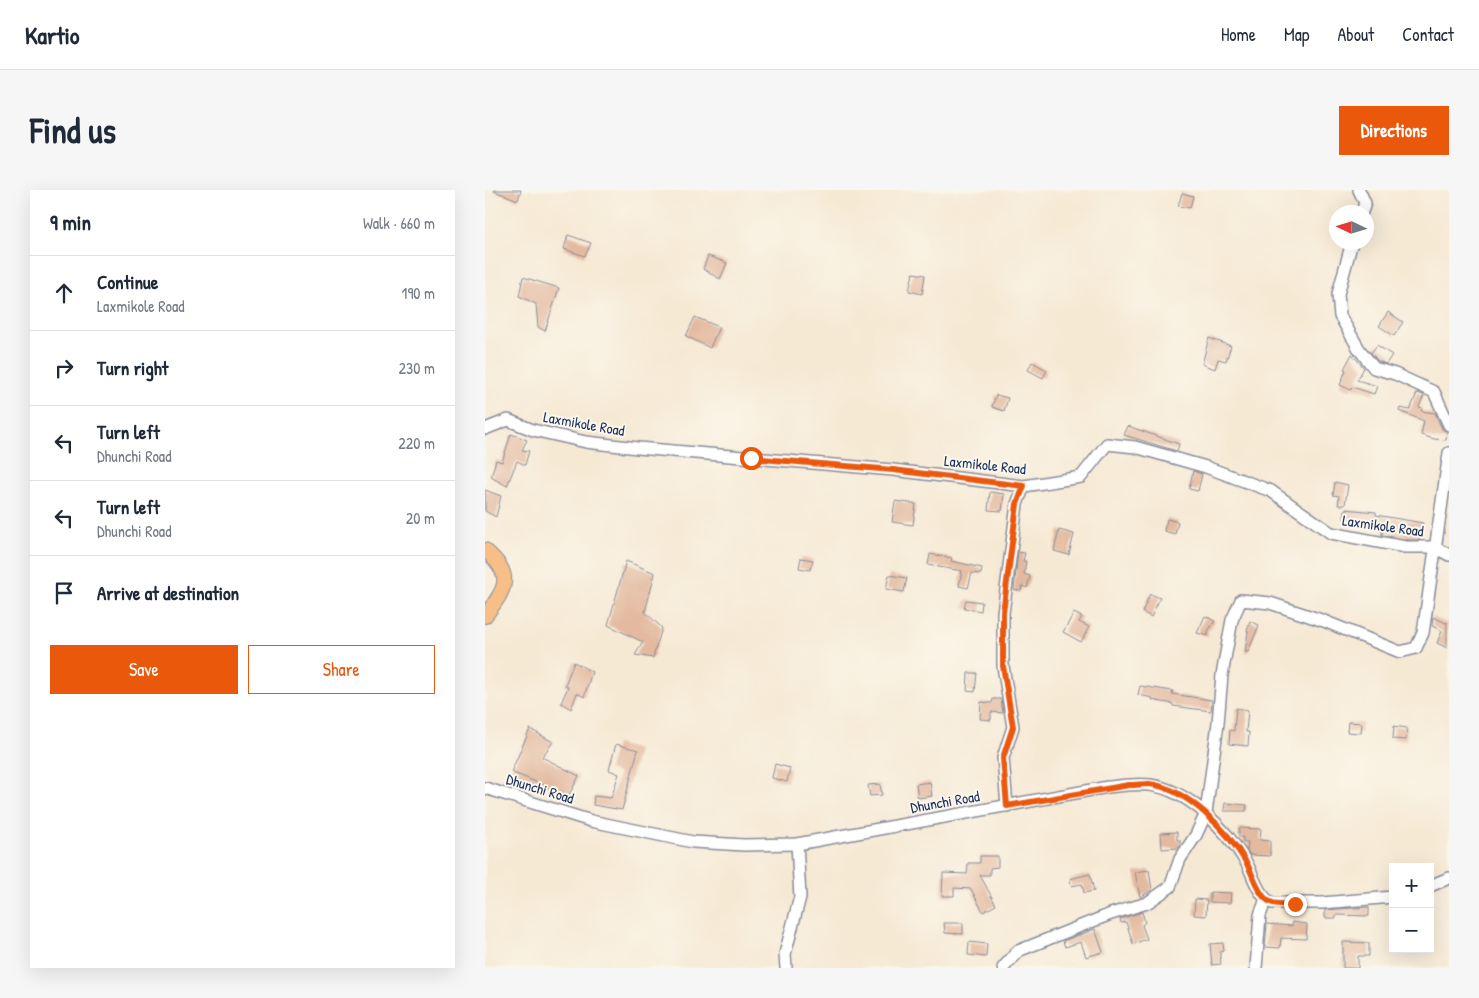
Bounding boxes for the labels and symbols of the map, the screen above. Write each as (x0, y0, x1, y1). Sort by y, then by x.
north arrow (1329, 205, 1374, 250)
street label: Laxmikole Road (542, 406, 626, 441)
route start (740, 447, 763, 470)
street label: Laxmikole Road (943, 450, 1027, 479)
street label: Laxmikole Road (1341, 509, 1425, 542)
street label: Dhunchi Road (504, 768, 577, 809)
street label: Dhunchi Road (909, 785, 981, 818)
route end (1284, 893, 1307, 916)

